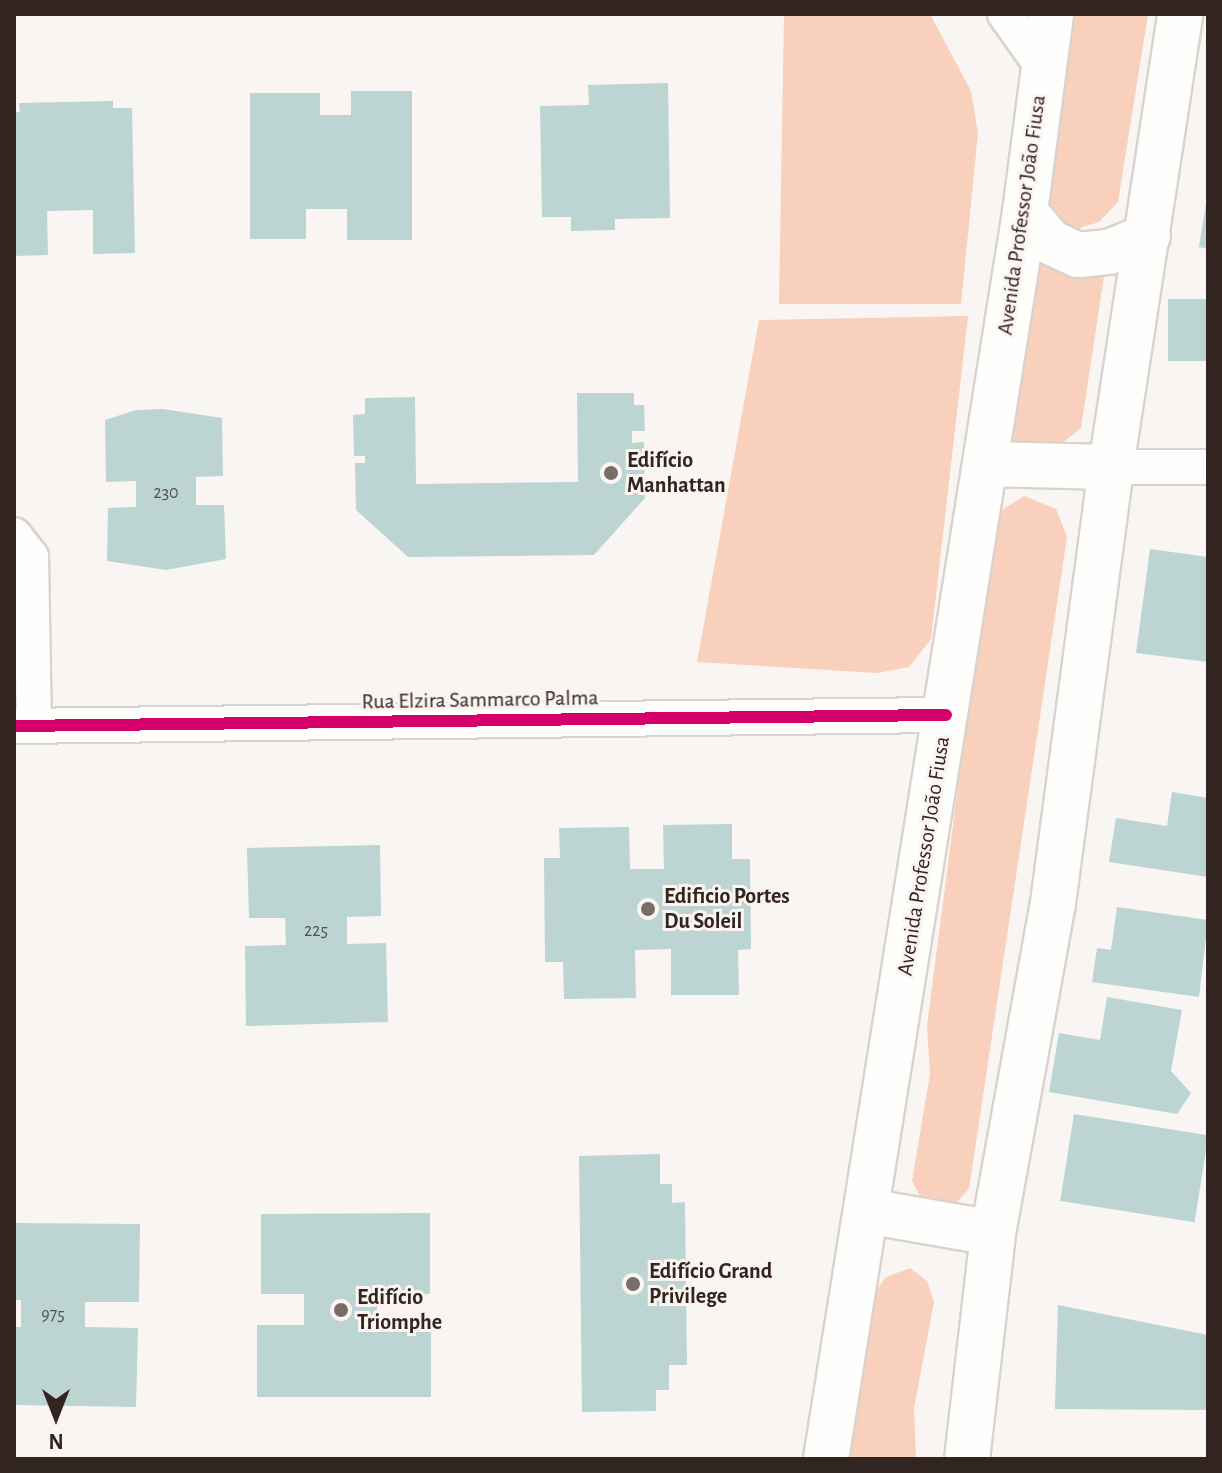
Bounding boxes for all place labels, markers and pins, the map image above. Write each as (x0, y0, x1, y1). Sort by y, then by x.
place label: Edifício Manhattan (627, 447, 726, 498)
marker: Edifício Manhattan (602, 464, 620, 482)
place label: Edificio Portes Du Soleil (664, 883, 790, 934)
marker: Edificio Portes Du Soleil (639, 900, 657, 918)
place label: Edifício Grand Privilege (649, 1258, 772, 1310)
marker: Edifício Grand Privilege (624, 1275, 642, 1293)
place label: Edifício Triomphe (357, 1284, 442, 1336)
marker: Edifício Triomphe (332, 1301, 350, 1319)

